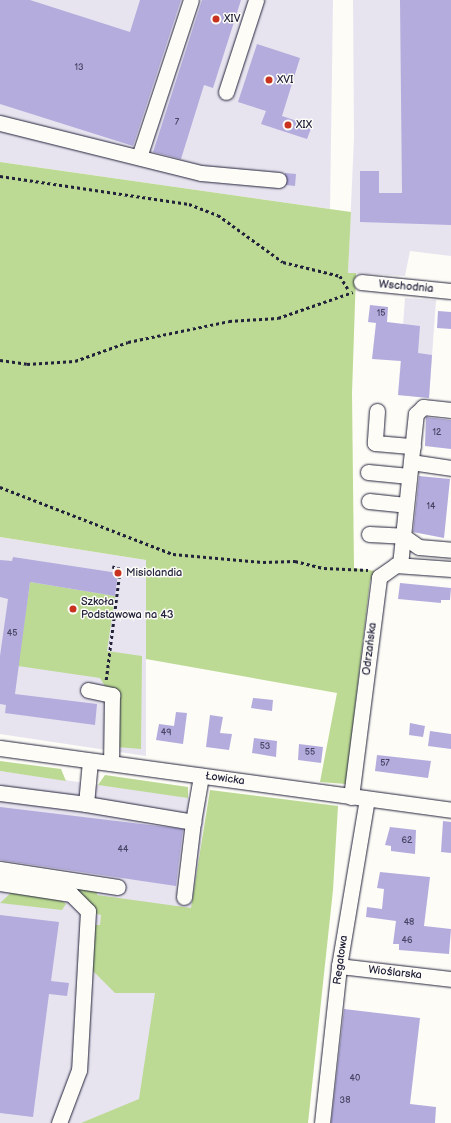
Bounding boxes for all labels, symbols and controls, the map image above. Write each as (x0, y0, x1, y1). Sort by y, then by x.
place label: XIV (224, 12, 240, 26)
marker: XIV (211, 14, 221, 24)
house number: 13 (74, 63, 84, 73)
place label: XVI (277, 73, 293, 87)
marker: XVI (264, 75, 274, 85)
house number: 7 (175, 118, 179, 128)
place label: XIX (296, 118, 312, 132)
marker: XIX (283, 120, 293, 130)
street label: Wschodnia (378, 278, 434, 296)
house number: 15 (377, 309, 385, 319)
house number: 12 (433, 428, 441, 438)
house number: 14 (427, 502, 435, 512)
place label: Misiolandia (126, 566, 182, 580)
marker: Misiolandia (113, 568, 123, 578)
place label: Szkoła Podstawowa na 43 (81, 596, 174, 622)
marker: Szkoła Podstawowa na 43 (68, 604, 78, 614)
street label: Odrzańska (360, 622, 380, 676)
house number: 45 (7, 629, 17, 639)
house number: 49 (161, 728, 171, 738)
house number: 53 (260, 742, 270, 752)
house number: 55 (305, 748, 315, 758)
house number: 57 (380, 759, 390, 769)
street label: Łowicka (205, 770, 245, 788)
house number: 62 (402, 836, 412, 846)
house number: 44 (118, 845, 128, 855)
house number: 48 (404, 918, 414, 928)
street label: Regatowa (331, 934, 351, 986)
house number: 46 (402, 936, 412, 946)
street label: Wioślarska (368, 964, 422, 982)
house number: 40 (350, 1074, 360, 1084)
house number: 38 (340, 1096, 350, 1106)

